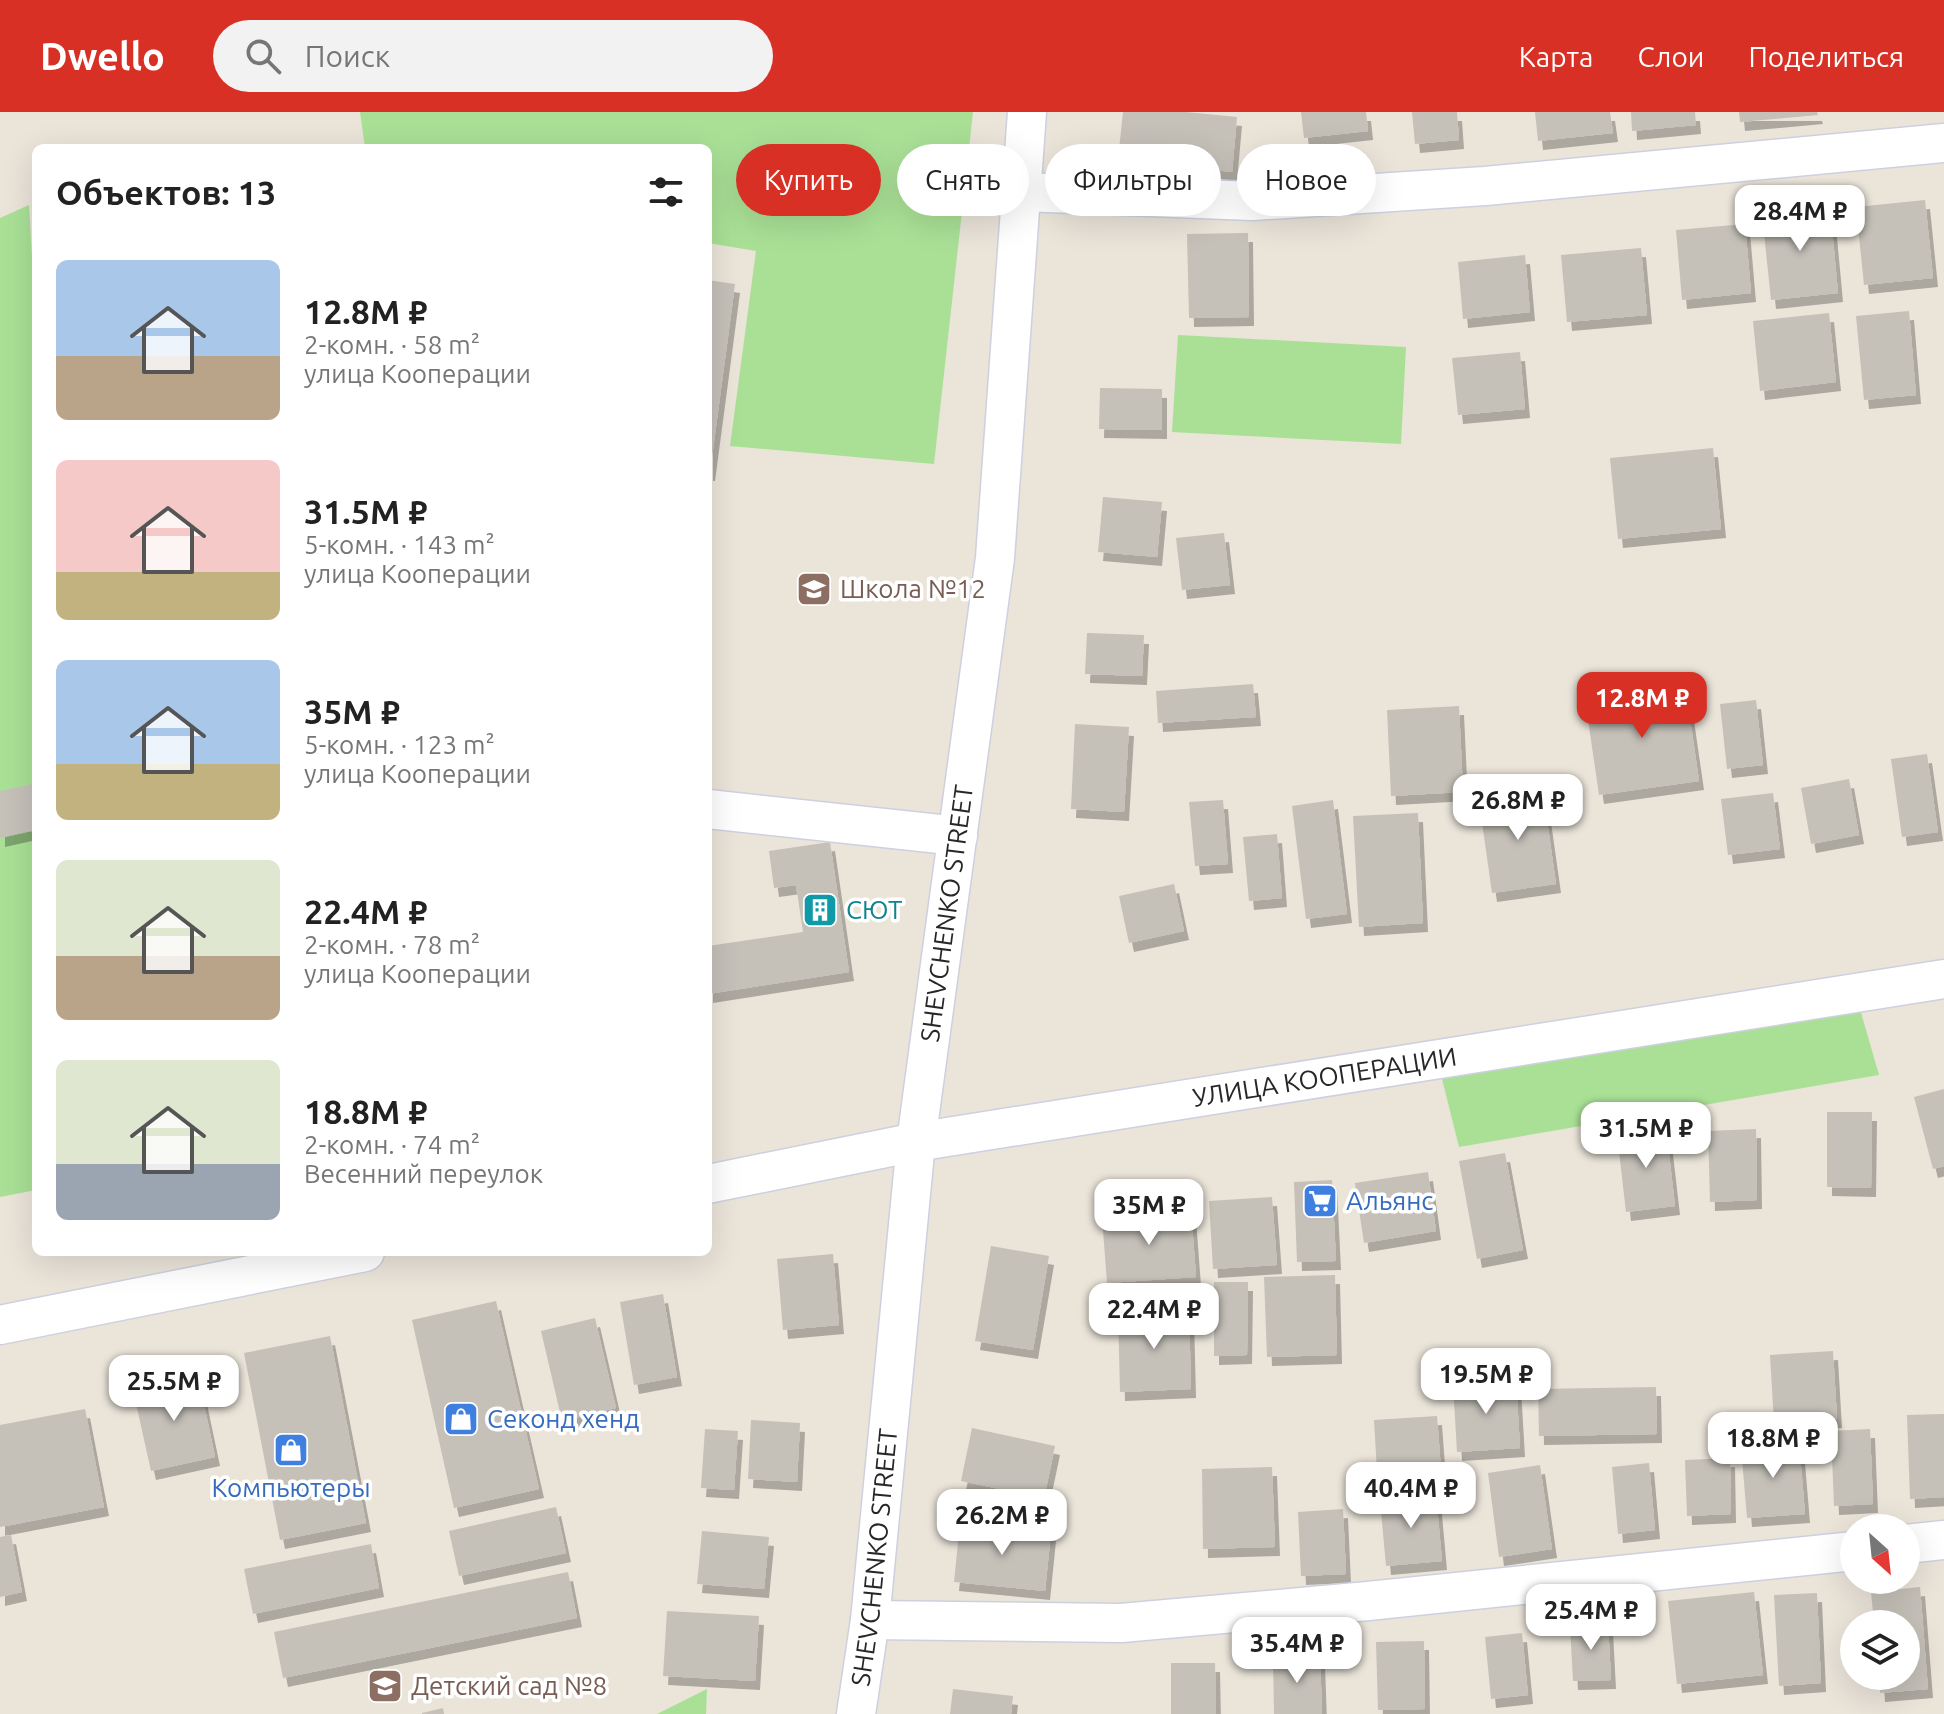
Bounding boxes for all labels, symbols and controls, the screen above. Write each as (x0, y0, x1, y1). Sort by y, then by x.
search box (213, 20, 773, 92)
icon: search (241, 34, 285, 78)
text: Dwello (40, 35, 165, 77)
text: Поиск (305, 39, 390, 73)
text: Карта (1519, 41, 1593, 72)
text: Слои (1637, 41, 1704, 72)
text: Поделиться (1748, 41, 1904, 72)
chip: Купить (736, 144, 881, 216)
chip: Снять (897, 144, 1029, 216)
chip: Фильтры (1045, 144, 1221, 216)
chip: Новое (1237, 144, 1376, 216)
icon: filters (644, 170, 688, 214)
text: Объектов: 13 (56, 173, 276, 211)
pin: 28.4M ₽ (1726, 185, 1874, 253)
text: 28.4M ₽ (1753, 196, 1847, 225)
icon: home (120, 292, 216, 388)
text: 12.8M ₽ (304, 292, 427, 330)
text: 2-комн. · 58 m² (304, 330, 480, 359)
text: улица Кооперации (304, 359, 531, 388)
icon: home (120, 492, 216, 588)
text: 31.5M ₽ (304, 492, 427, 530)
text: 5-комн. · 143 m² (304, 530, 495, 559)
text: улица Кооперации (304, 559, 531, 588)
school or university icon: Школа №12 (795, 570, 833, 608)
place label: Школа №12 (840, 574, 986, 603)
pin: 12.8M ₽ (1568, 672, 1716, 740)
text: 12.8M ₽ (1595, 683, 1689, 712)
icon: home (120, 692, 216, 788)
text: 35M ₽ (304, 692, 400, 730)
text: 5-комн. · 123 m² (304, 730, 495, 759)
text: улица Кооперации (304, 759, 531, 788)
pin: 26.8M ₽ (1444, 774, 1592, 842)
street label: SHEVCHENKO STREET (915, 783, 978, 1044)
text: 26.8M ₽ (1471, 785, 1565, 814)
building icon: СЮТ (801, 891, 839, 929)
icon: home (120, 892, 216, 988)
text: 22.4M ₽ (304, 892, 427, 930)
place label: СЮТ (846, 895, 903, 924)
text: 2-комн. · 78 m² (304, 930, 480, 959)
text: улица Кооперации (304, 959, 531, 988)
street label: УЛИЦА КООПЕРАЦИИ (1191, 1041, 1459, 1112)
icon: home (120, 1092, 216, 1188)
text: 18.8M ₽ (304, 1092, 427, 1130)
pin: 31.5M ₽ (1572, 1102, 1720, 1170)
text: 31.5M ₽ (1599, 1113, 1693, 1142)
text: 2-комн. · 74 m² (304, 1130, 480, 1159)
text: Весенний переулок (304, 1159, 543, 1188)
pin: 35M ₽ (1093, 1179, 1205, 1247)
supermarket icon: Альянс (1301, 1182, 1339, 1220)
place label: Альянс (1346, 1186, 1433, 1215)
text: 35M ₽ (1112, 1190, 1186, 1219)
pin: 22.4M ₽ (1080, 1283, 1228, 1351)
text: 22.4M ₽ (1107, 1294, 1201, 1323)
pin: 19.5M ₽ (1412, 1348, 1560, 1416)
pin: 25.5M ₽ (100, 1355, 248, 1423)
text: 19.5M ₽ (1439, 1359, 1533, 1388)
text: 25.5M ₽ (127, 1366, 221, 1395)
shop icon: Секонд хенд (442, 1400, 480, 1438)
place label: Секонд хенд (487, 1404, 639, 1433)
pin: 18.8M ₽ (1699, 1412, 1847, 1480)
text: 18.8M ₽ (1726, 1423, 1820, 1452)
street label: SHEVCHENKO STREET (845, 1427, 902, 1688)
shop icon: Компьютеры (272, 1431, 310, 1469)
pin: 40.4M ₽ (1337, 1462, 1485, 1530)
place label: Компьютеры (211, 1473, 371, 1502)
text: 40.4M ₽ (1364, 1473, 1458, 1502)
pin: 26.2M ₽ (928, 1489, 1076, 1557)
text: 26.2M ₽ (955, 1500, 1049, 1529)
north arrow (1840, 1514, 1920, 1594)
map controls (1840, 1514, 1920, 1690)
pin: 25.4M ₽ (1517, 1584, 1665, 1652)
text: 25.4M ₽ (1544, 1595, 1638, 1624)
button: layers (1840, 1610, 1920, 1690)
pin: 35.4M ₽ (1223, 1617, 1371, 1685)
text: 35.4M ₽ (1250, 1628, 1344, 1657)
school or university icon: Детский сад №8 (366, 1667, 404, 1705)
place label: Детский сад №8 (411, 1671, 607, 1700)

